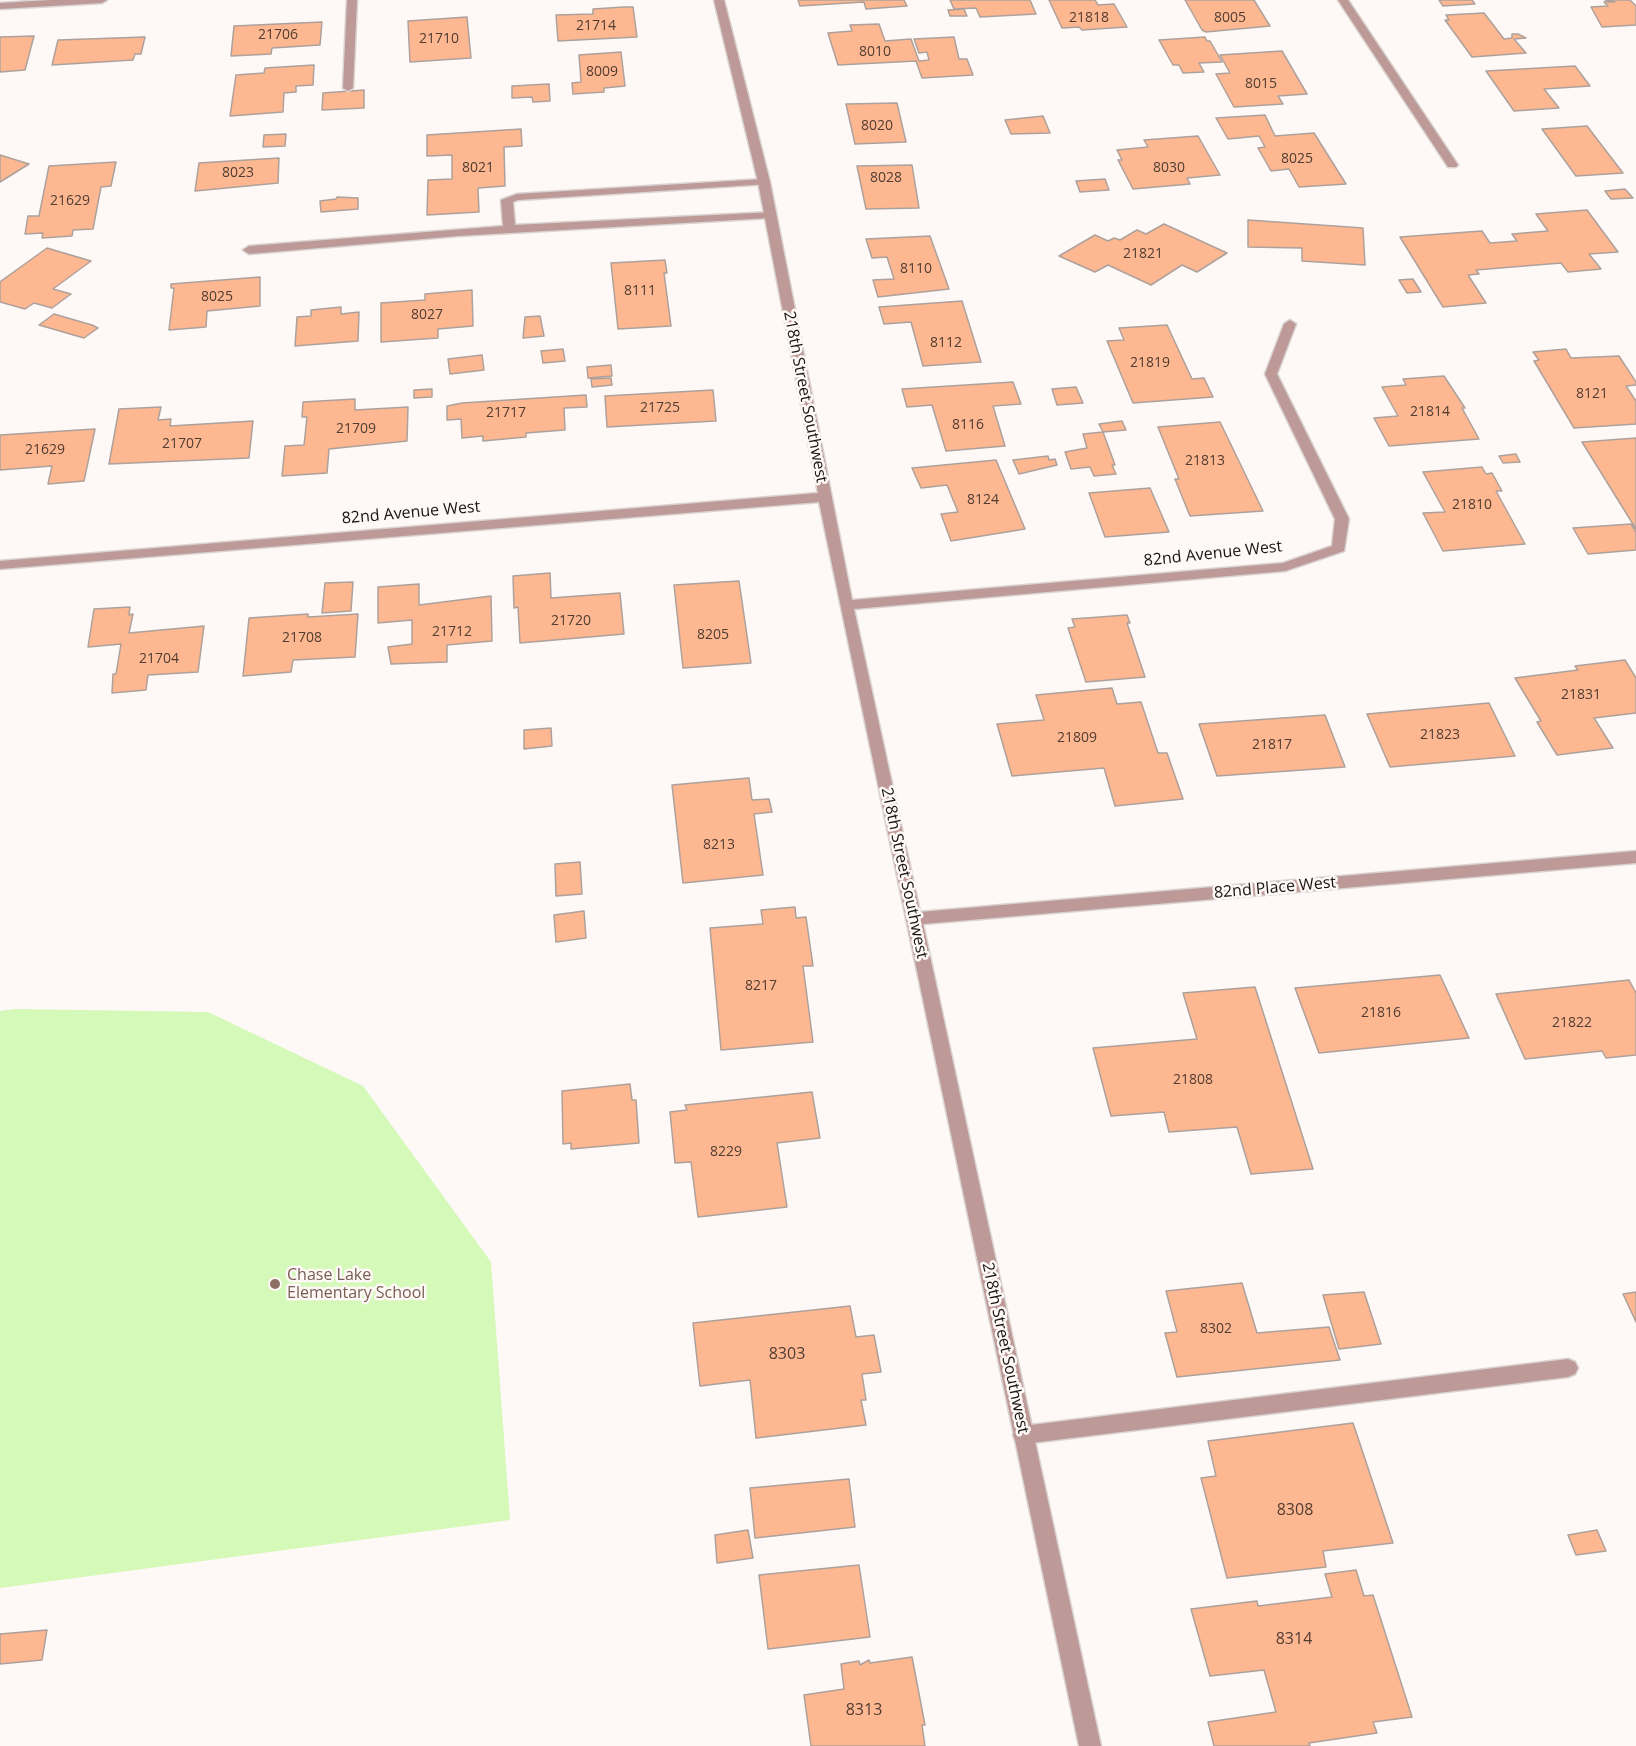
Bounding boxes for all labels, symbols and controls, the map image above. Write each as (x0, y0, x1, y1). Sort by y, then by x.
house number: 21818 (1069, 10, 1109, 26)
house number: 8005 (1214, 10, 1246, 26)
house number: 21714 (576, 18, 616, 34)
house number: 21706 (258, 27, 298, 43)
house number: 21710 (419, 31, 459, 47)
house number: 8010 (859, 44, 891, 60)
house number: 8009 (586, 64, 618, 80)
house number: 8015 (1245, 76, 1277, 92)
house number: 8020 (861, 118, 893, 134)
house number: 8025 (1281, 151, 1313, 167)
house number: 8021 (462, 160, 494, 176)
house number: 8030 (1153, 160, 1185, 176)
house number: 8023 (222, 165, 254, 181)
house number: 8028 (870, 170, 902, 186)
house number: 21629 (50, 193, 90, 209)
house number: 21821 (1123, 246, 1163, 262)
house number: 8110 (900, 261, 932, 277)
house number: 8111 (624, 283, 656, 299)
house number: 8025 (201, 289, 233, 305)
house number: 8027 (411, 307, 443, 323)
street label: 218th Street Southwest (779, 310, 831, 484)
house number: 8112 (930, 335, 962, 351)
house number: 21819 (1130, 355, 1170, 371)
house number: 8121 (1576, 386, 1608, 402)
house number: 21725 (640, 400, 680, 416)
house number: 21814 (1410, 404, 1450, 420)
house number: 21717 (486, 405, 526, 421)
house number: 8116 (952, 417, 984, 433)
house number: 21709 (336, 421, 376, 437)
house number: 21707 (162, 436, 202, 452)
house number: 21629 (25, 442, 65, 458)
house number: 21813 (1185, 453, 1225, 469)
house number: 8124 (967, 492, 999, 508)
street label: 82nd Avenue West (341, 497, 481, 529)
house number: 21810 (1452, 497, 1492, 513)
street label: 82nd Avenue West (1143, 537, 1283, 571)
house number: 21720 (551, 613, 591, 629)
house number: 21712 (432, 624, 472, 640)
house number: 8205 (697, 627, 729, 643)
house number: 21708 (282, 630, 322, 646)
house number: 21704 (139, 651, 179, 667)
house number: 21831 (1561, 687, 1601, 703)
house number: 21823 (1420, 727, 1460, 743)
house number: 21809 (1057, 730, 1097, 746)
house number: 21817 (1252, 737, 1292, 753)
street label: 218th Street Southwest (876, 786, 932, 960)
house number: 8213 (703, 837, 735, 853)
street label: 82nd Place West (1213, 873, 1337, 903)
house number: 8217 (745, 978, 777, 994)
house number: 21816 (1361, 1005, 1401, 1021)
house number: 21822 (1552, 1015, 1592, 1031)
house number: 21808 (1173, 1072, 1213, 1088)
house number: 8229 (710, 1144, 742, 1160)
street label: 218th Street Southwest (977, 1261, 1033, 1435)
place label: Chase Lake Elementary School (287, 1265, 425, 1303)
marker: Chase Lake Elementary School (268, 1277, 282, 1291)
house number: 8302 (1200, 1321, 1232, 1337)
house number: 8303 (769, 1344, 805, 1364)
house number: 8308 (1277, 1500, 1313, 1520)
house number: 8314 (1276, 1629, 1312, 1649)
house number: 8313 (846, 1700, 882, 1720)

